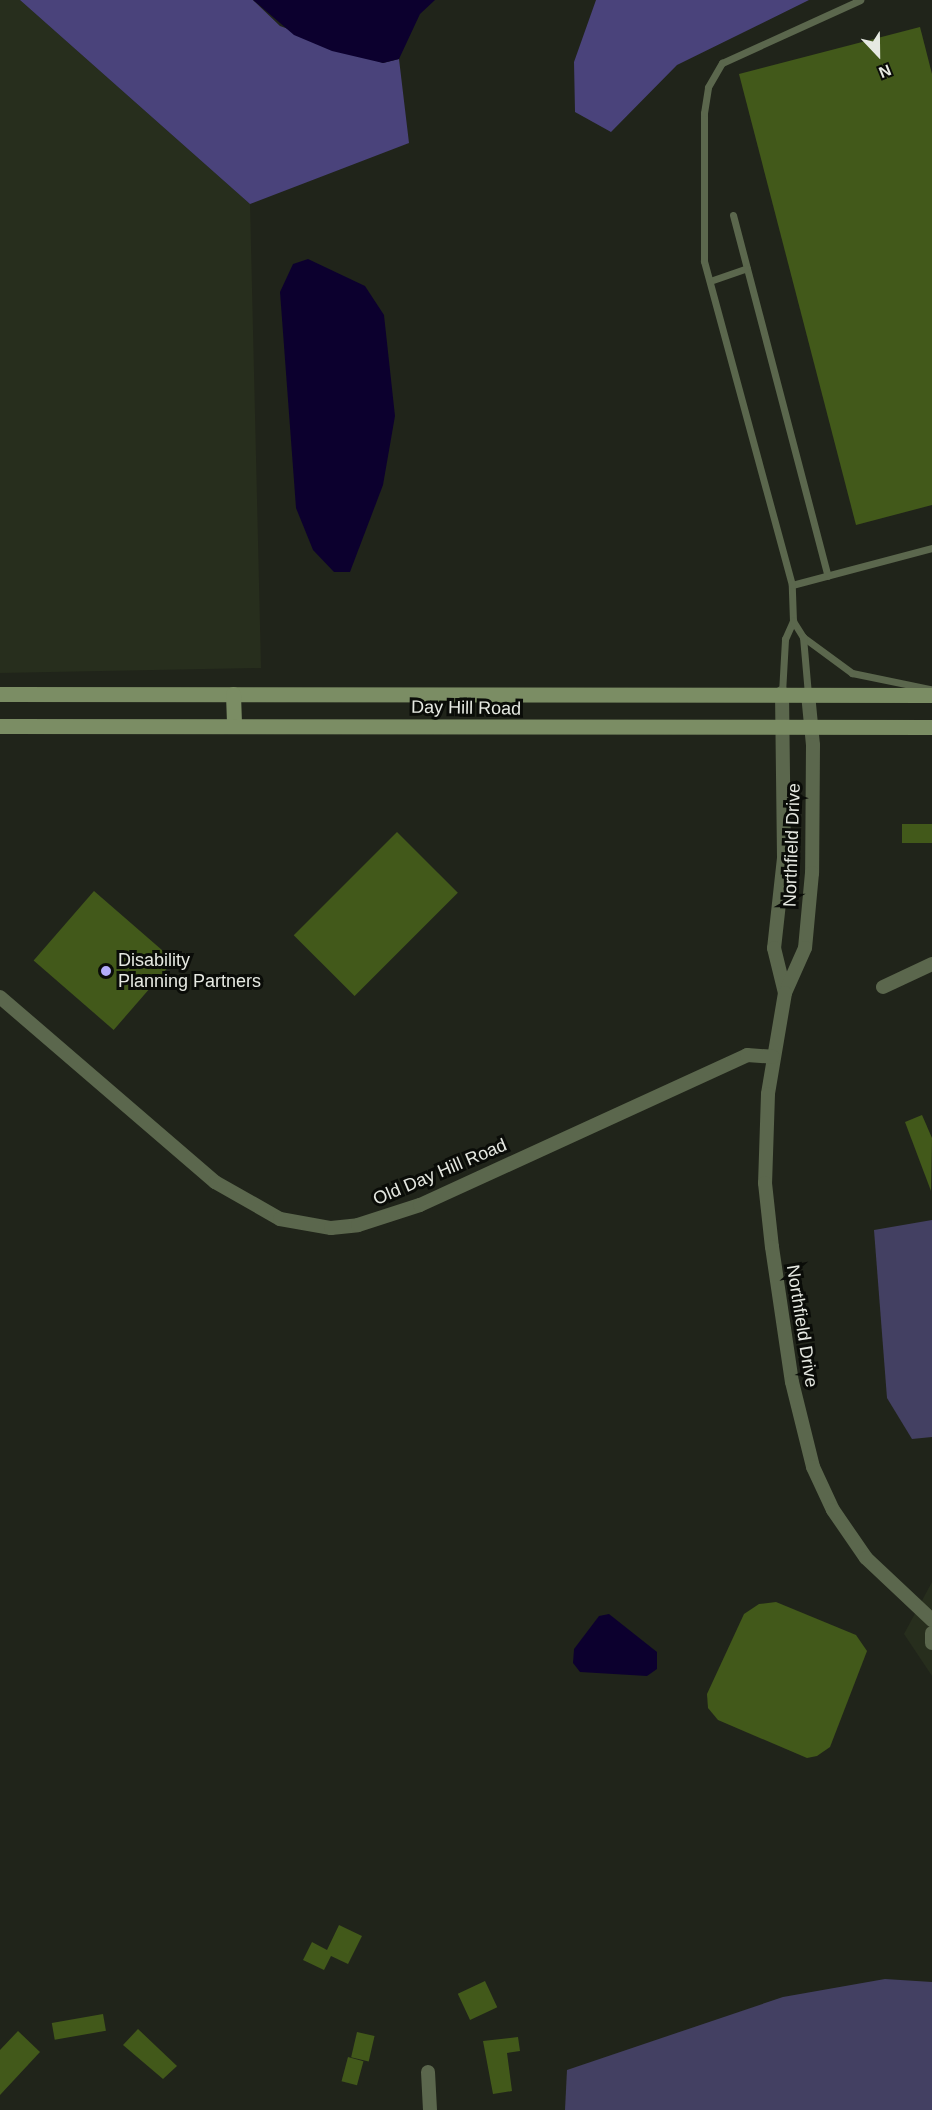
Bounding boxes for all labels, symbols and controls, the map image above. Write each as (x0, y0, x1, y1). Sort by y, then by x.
north arrow (848, 24, 908, 84)
text: N (876, 61, 893, 81)
street label: Day Hill Road (411, 696, 521, 720)
street label: Northfield Drive (779, 783, 805, 907)
place label: Disability Planning Partners (118, 950, 261, 992)
marker: Disability Planning Partners (99, 964, 113, 978)
street label: Old Day Hill Road (370, 1134, 510, 1210)
street label: Northfield Drive (782, 1263, 822, 1389)

